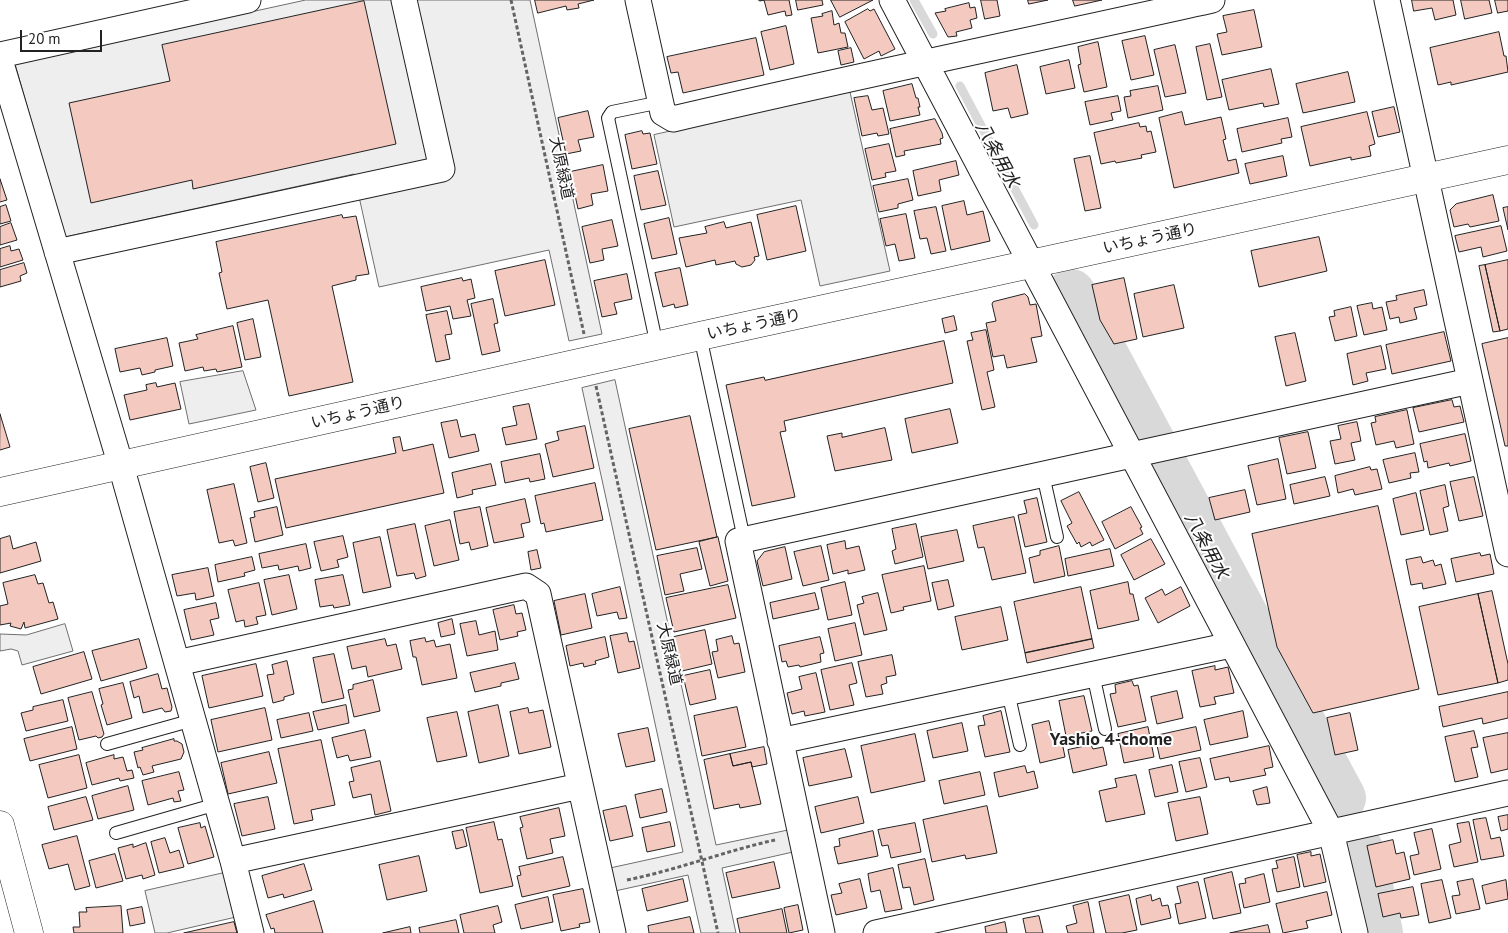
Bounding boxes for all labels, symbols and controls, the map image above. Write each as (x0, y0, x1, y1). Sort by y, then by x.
scale bar (22, 20, 105, 52)
text: 20 m (28, 29, 61, 48)
water label: 八条用水 (971, 118, 1023, 192)
street label: 大原緑道 (545, 135, 577, 201)
street label: いちょう通り (1101, 220, 1199, 258)
street label: いちょう通り (705, 306, 803, 344)
street label: いちょう通り (309, 393, 407, 433)
water label: 八条用水 (1180, 509, 1232, 583)
street label: 大原緑道 (652, 621, 686, 687)
district label: Yashio 4-chome (1050, 729, 1172, 751)

